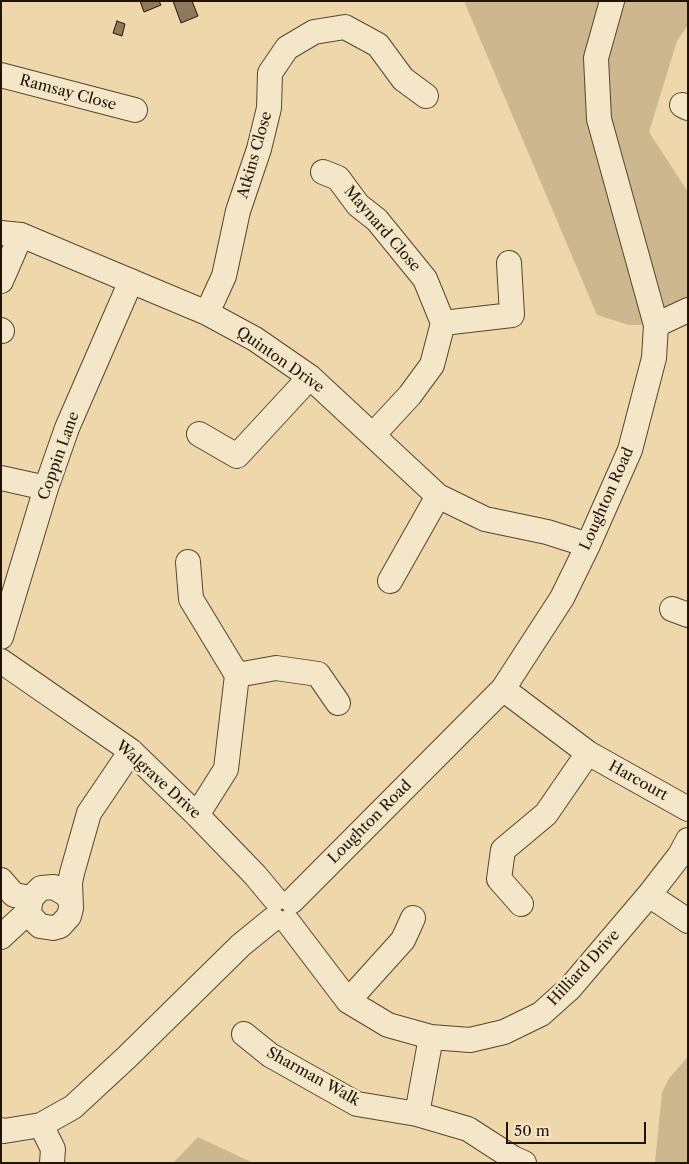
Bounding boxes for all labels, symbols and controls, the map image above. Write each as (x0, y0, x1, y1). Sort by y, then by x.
street label: Ramsay Close (18, 71, 118, 115)
street label: Atkins Close (234, 109, 276, 201)
street label: Maynard Close (340, 182, 424, 276)
street label: Quinton Drive (233, 323, 327, 397)
street label: Coppin Lane (35, 409, 83, 503)
street label: Loughton Road (576, 445, 638, 553)
street label: Walgrave Drive (112, 737, 204, 823)
street label: Harcourt (605, 757, 671, 805)
street label: Loughton Road (325, 777, 415, 867)
street label: Hilliard Drive (544, 926, 624, 1010)
street label: Sharman Walk (263, 1044, 363, 1110)
scale bar (509, 1112, 649, 1144)
text: 50 m (514, 1121, 550, 1140)

